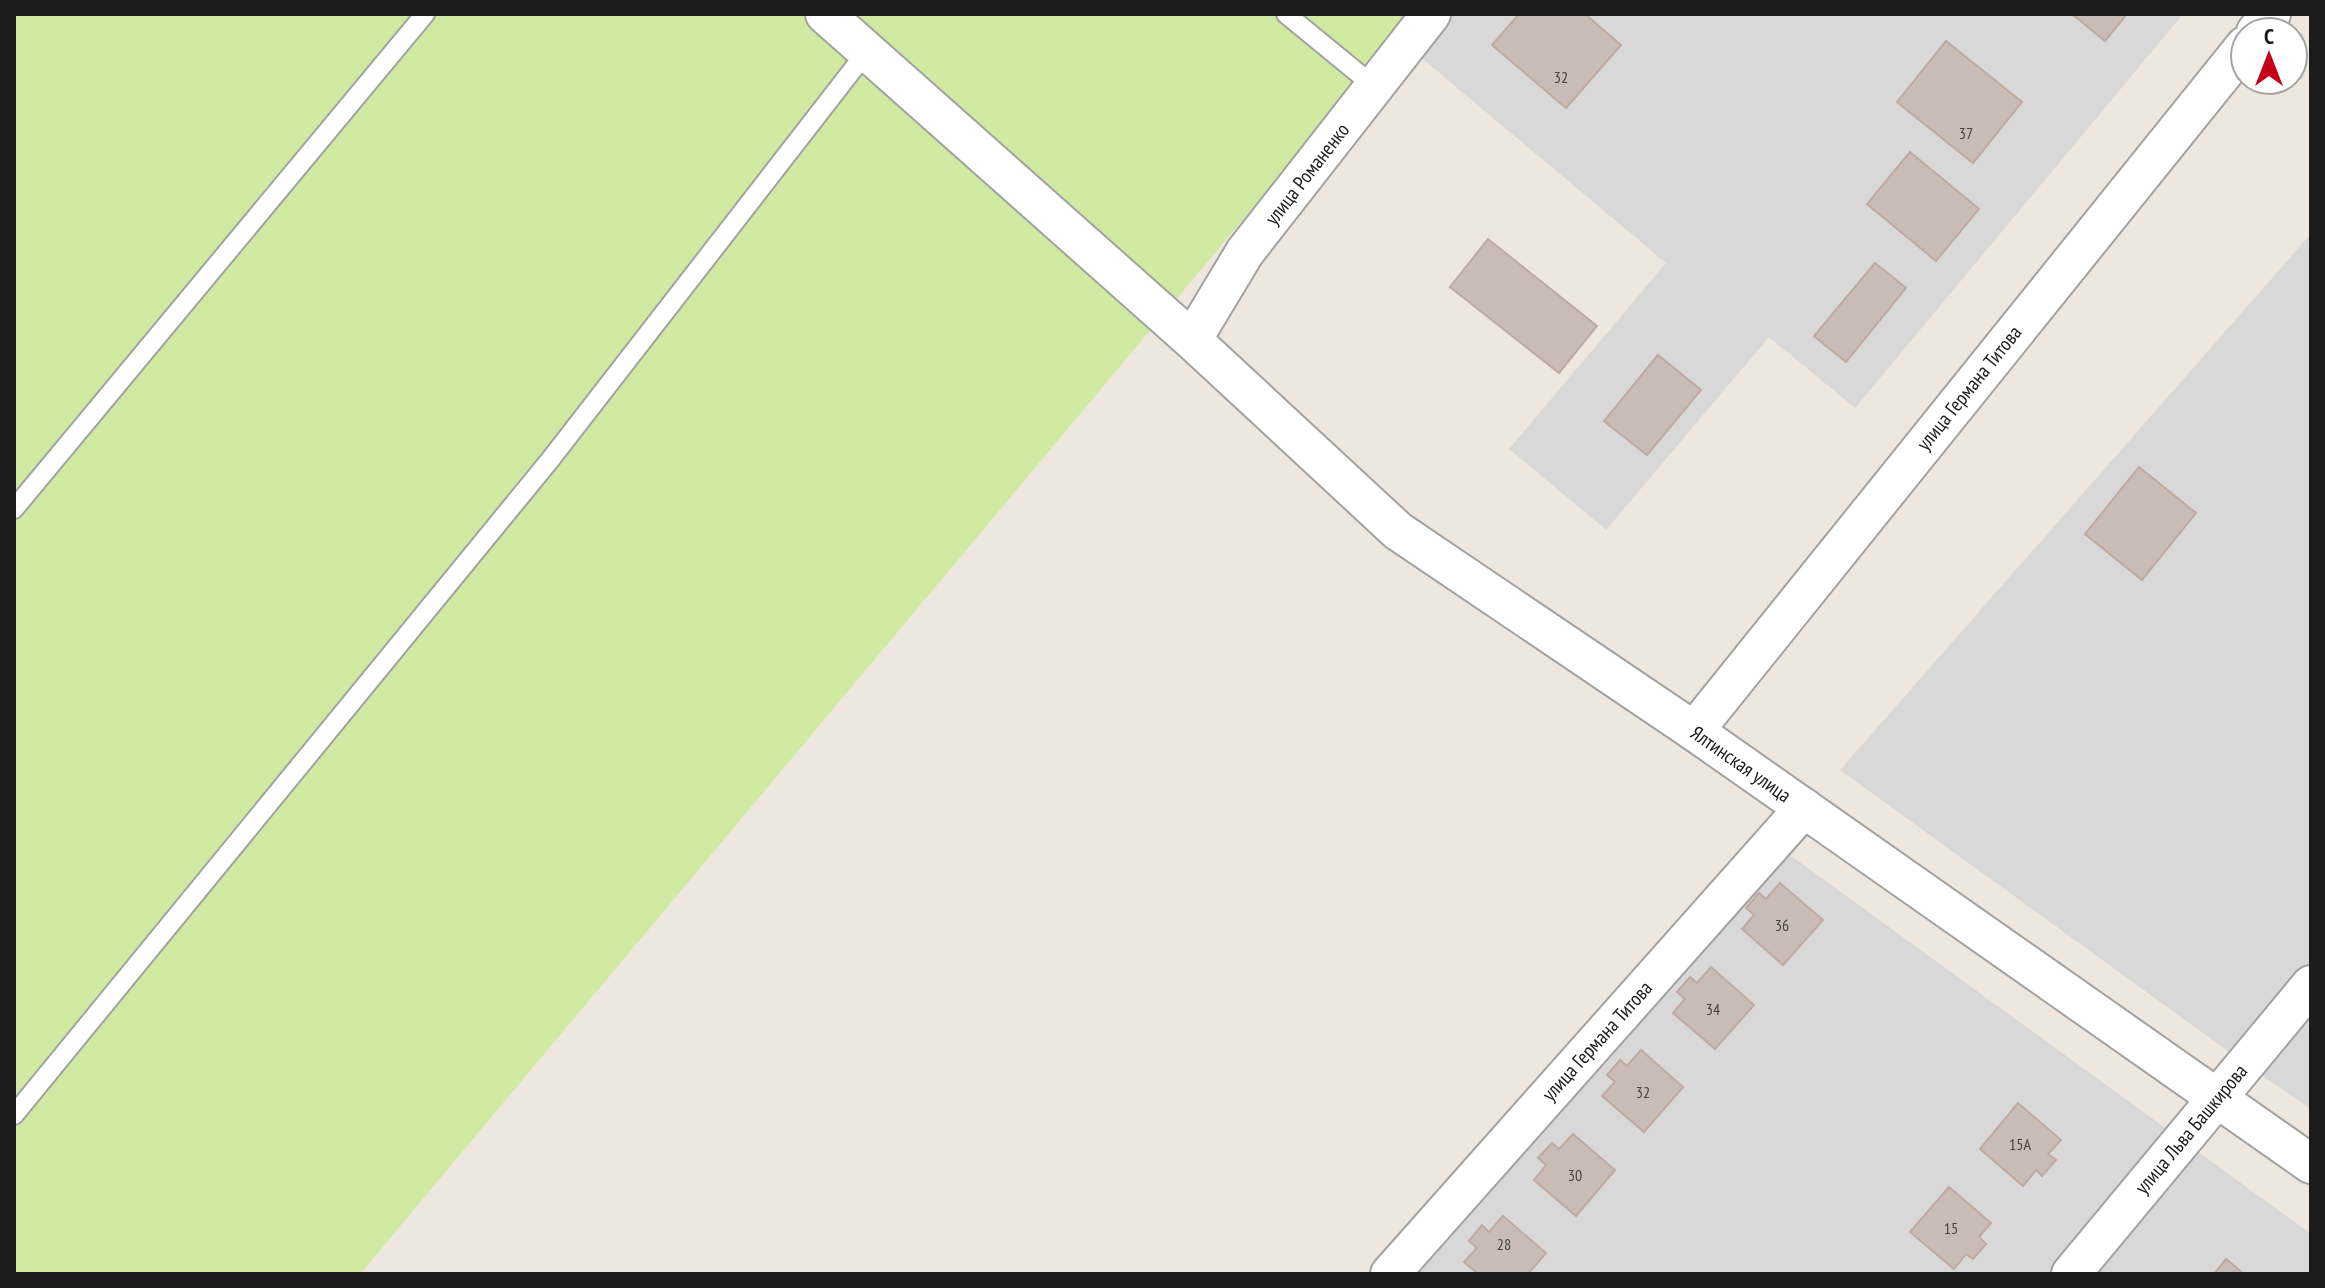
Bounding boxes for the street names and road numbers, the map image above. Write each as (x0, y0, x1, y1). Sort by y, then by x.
street label: улица Романенко (1259, 118, 1355, 230)
street label: улица Германа Титова (1911, 320, 2027, 456)
street label: Ялтинская улица (1686, 720, 1796, 808)
street label: улица Германа Титова (1536, 975, 1658, 1107)
street label: улица Льва Башкирова (2129, 1059, 2253, 1199)

